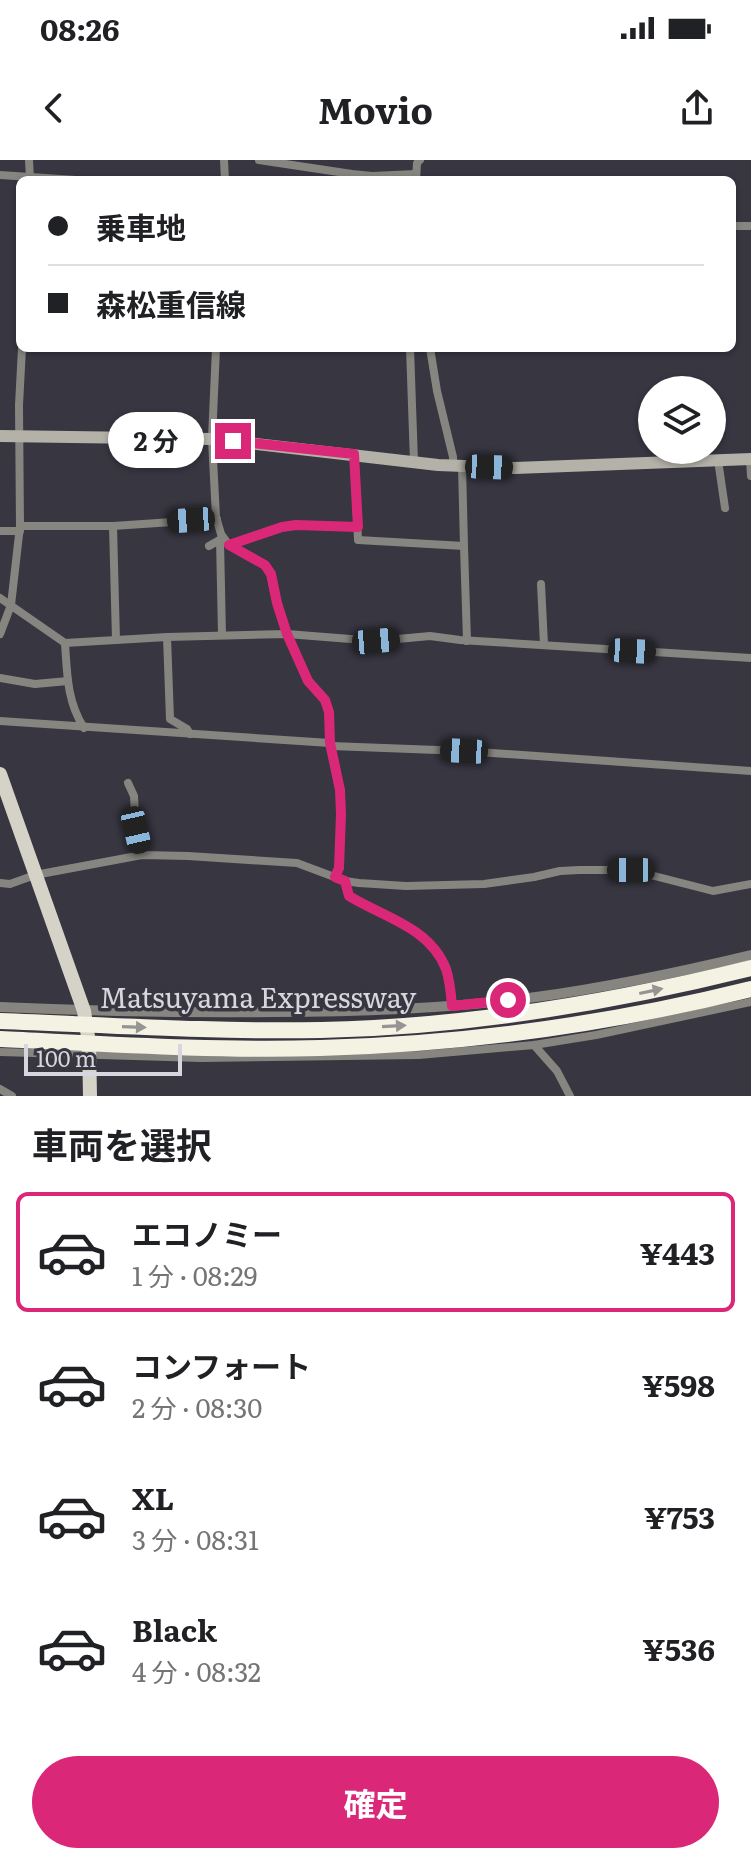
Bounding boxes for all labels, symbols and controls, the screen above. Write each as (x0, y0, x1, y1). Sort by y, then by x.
text: 08:26 (40, 6, 120, 50)
text: Movio (318, 82, 433, 135)
icon: back (32, 86, 76, 130)
icon: share (675, 86, 719, 130)
text: 乗車地 (96, 204, 186, 248)
text: 森松重信線 (96, 281, 246, 325)
map controls (638, 376, 726, 464)
button: layers (638, 376, 726, 464)
callout: 2 分 (109, 413, 205, 469)
text: 2 分 (133, 420, 179, 459)
route end (215, 423, 251, 459)
car (465, 454, 513, 480)
car (166, 506, 216, 534)
car (351, 627, 401, 655)
car (607, 638, 657, 664)
car (439, 738, 489, 764)
car (119, 804, 153, 856)
car (607, 858, 655, 882)
street label: Matsuyama Expressway (100, 975, 417, 1017)
route start (490, 982, 526, 1018)
one-way arrow (639, 984, 664, 997)
one-way arrow (382, 1019, 407, 1032)
one-way arrow (122, 1020, 147, 1033)
scale bar (24, 1040, 182, 1076)
text: 100 m (36, 1041, 96, 1074)
text: 車両を選択 (32, 1117, 212, 1170)
text: エコノミー (132, 1211, 282, 1255)
icon: car (36, 1216, 108, 1288)
text: ¥443 (640, 1230, 715, 1274)
text: 1 分 · 08:29 (132, 1255, 257, 1294)
text: コンフォート (132, 1343, 311, 1387)
icon: car (36, 1348, 108, 1420)
text: ¥598 (642, 1362, 715, 1406)
text: 2 分 · 08:30 (132, 1387, 262, 1426)
text: XL (132, 1475, 174, 1519)
icon: car (36, 1480, 108, 1552)
text: ¥753 (644, 1494, 715, 1538)
text: 3 分 · 08:31 (132, 1519, 259, 1558)
text: Black (132, 1607, 217, 1651)
icon: car (36, 1612, 108, 1684)
text: ¥536 (642, 1626, 715, 1670)
text: 4 分 · 08:32 (132, 1651, 261, 1690)
button: 確定 (32, 1756, 719, 1848)

